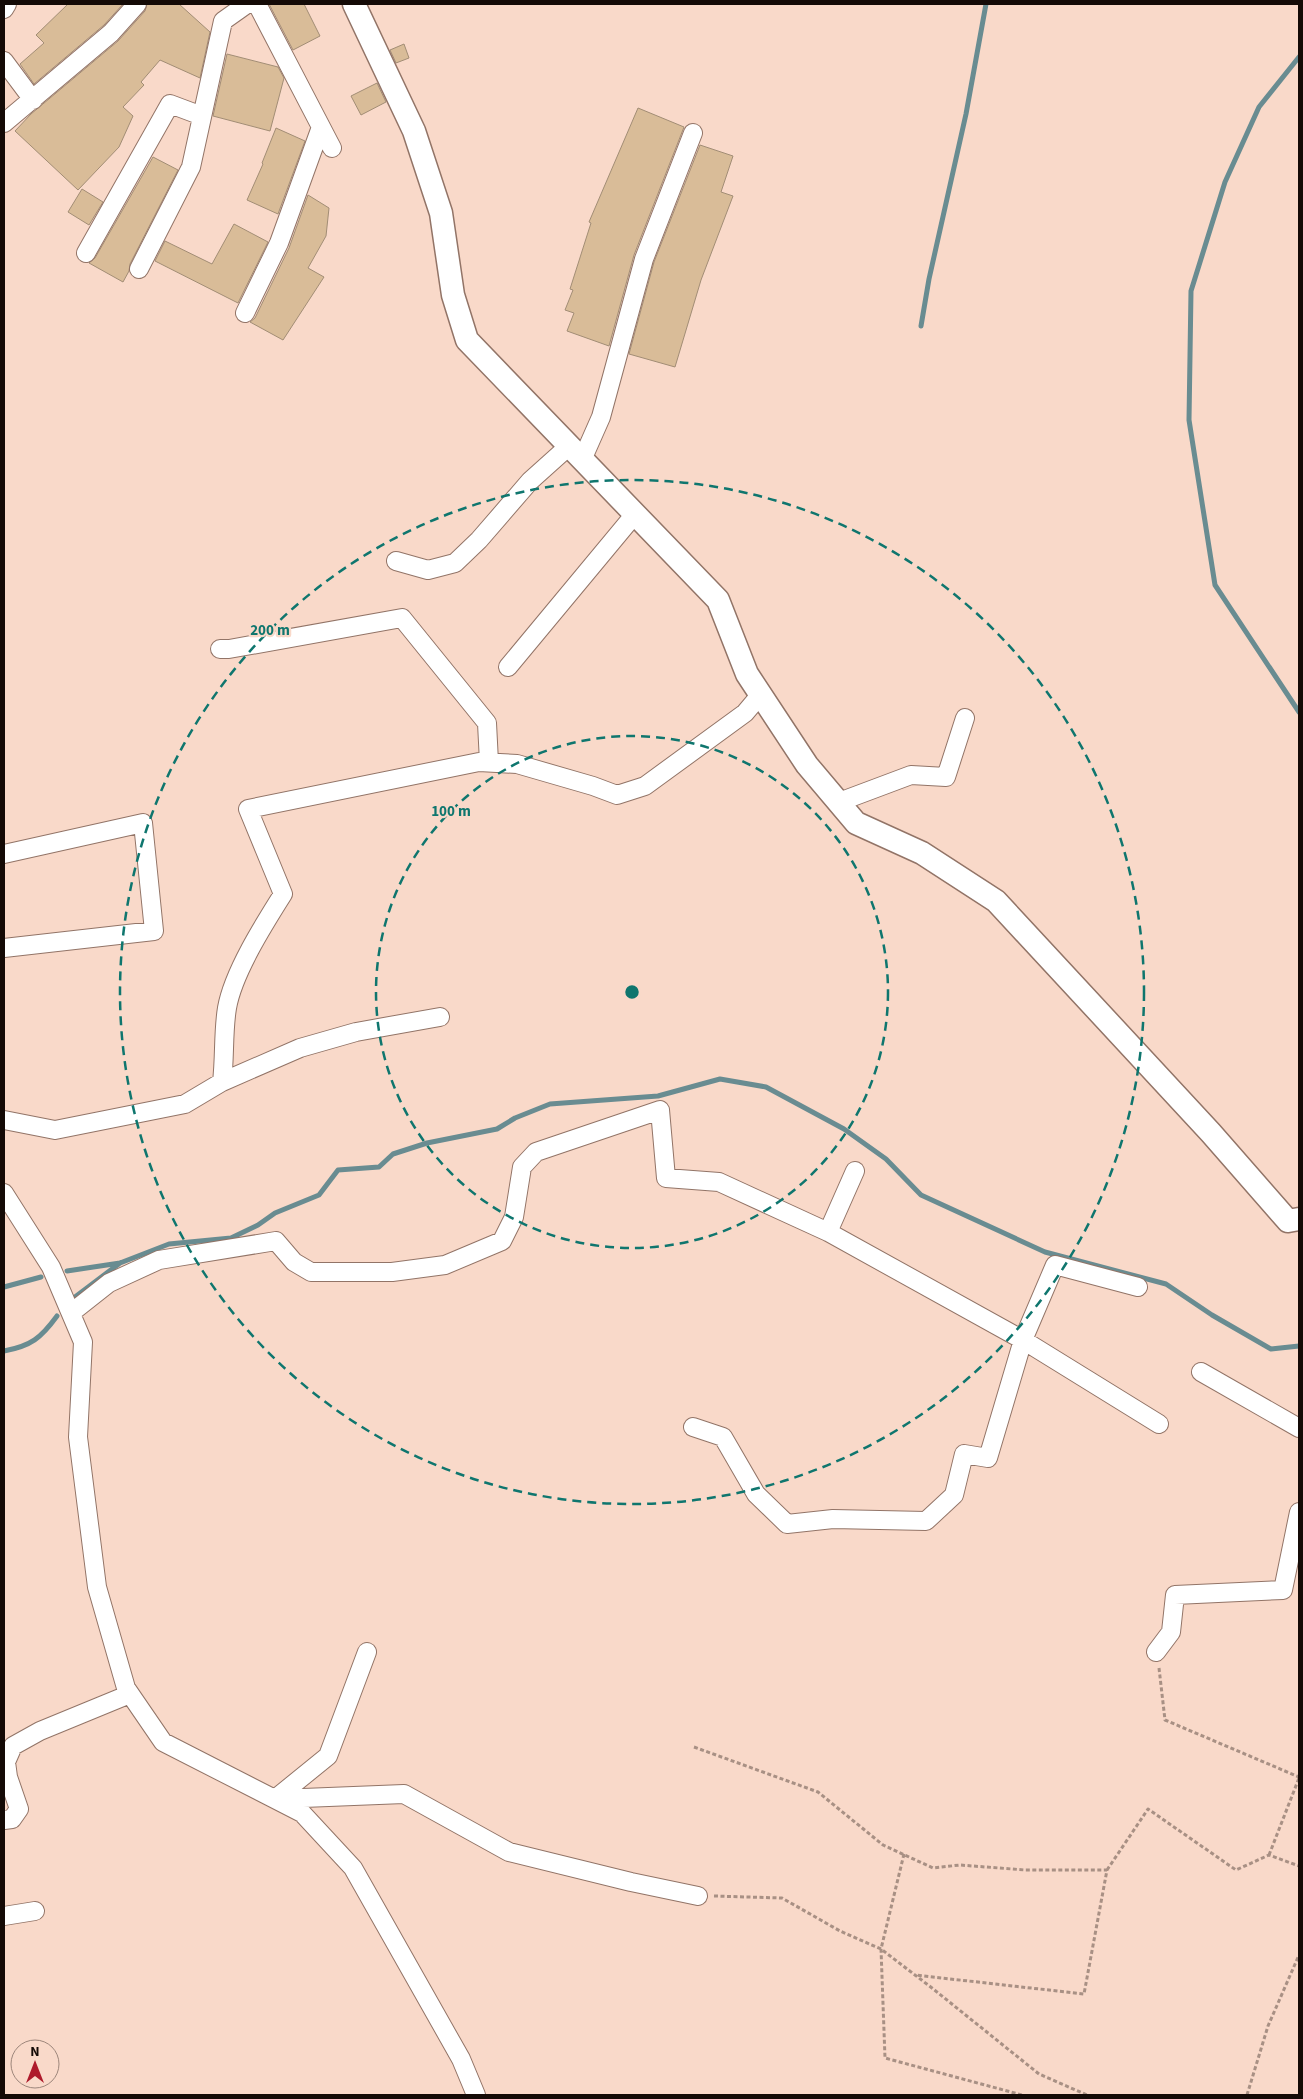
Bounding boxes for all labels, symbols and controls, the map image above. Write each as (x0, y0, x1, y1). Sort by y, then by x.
text: 200 m (250, 620, 290, 641)
text: 100 m (431, 801, 471, 822)
centre of rings (623, 983, 641, 1001)
north arrow (10, 2039, 60, 2089)
text: N (30, 2042, 40, 2062)

